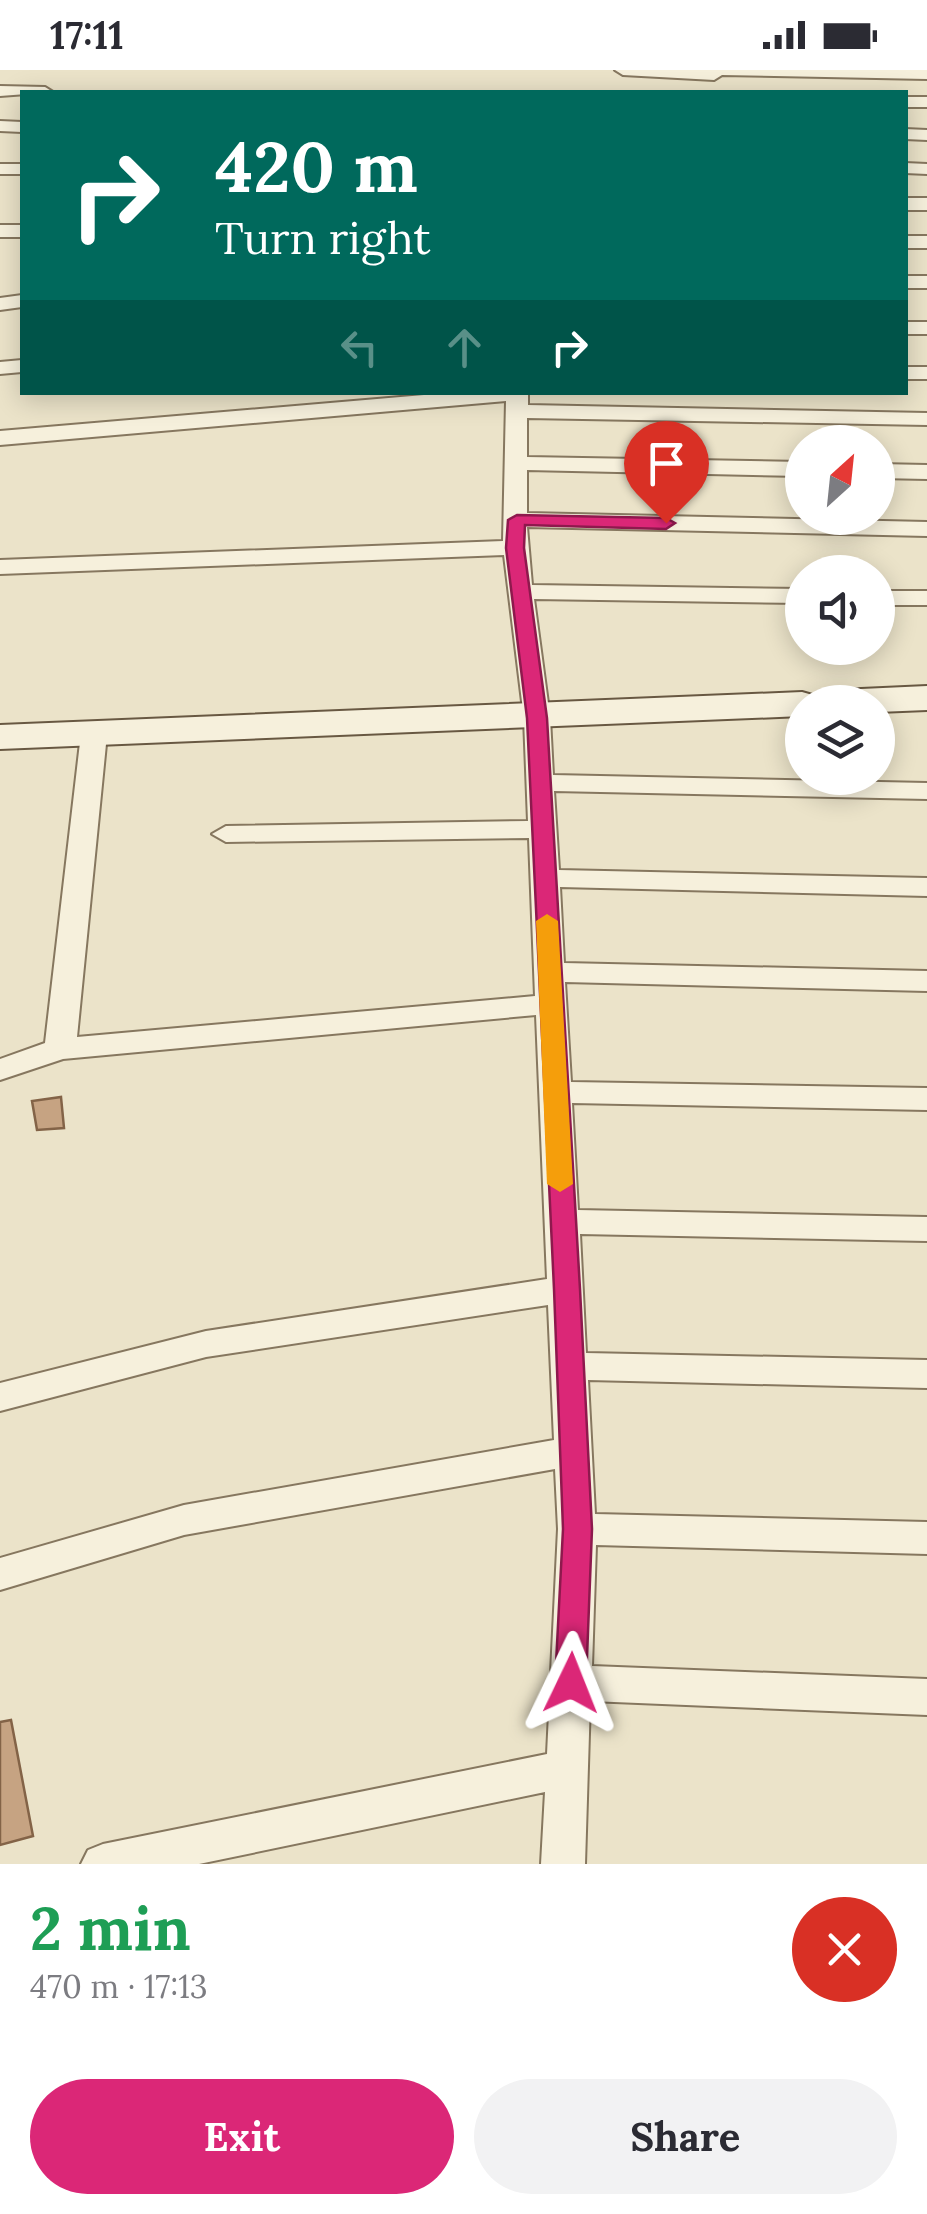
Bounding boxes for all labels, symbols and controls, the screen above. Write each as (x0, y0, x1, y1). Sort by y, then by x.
text: 17:11 (50, 11, 124, 59)
text: 420 m (215, 122, 418, 211)
icon: right (50, 130, 180, 260)
text: Turn right (215, 209, 431, 266)
icon: left (332, 320, 387, 375)
icon: ahead (437, 320, 492, 375)
icon: right (542, 320, 597, 375)
pin (624, 421, 709, 524)
north arrow (785, 425, 895, 535)
map controls (785, 425, 895, 795)
icon: arrive (639, 436, 694, 491)
button: sound (785, 555, 895, 665)
button: layers (785, 685, 895, 795)
position arrow (519, 1631, 623, 1735)
text: 2 min (30, 1890, 191, 1966)
button: close (792, 1897, 897, 2002)
text: 470 m · 17:13 (30, 1966, 208, 2007)
button: Exit (30, 2079, 454, 2194)
button: Share (474, 2079, 897, 2194)

